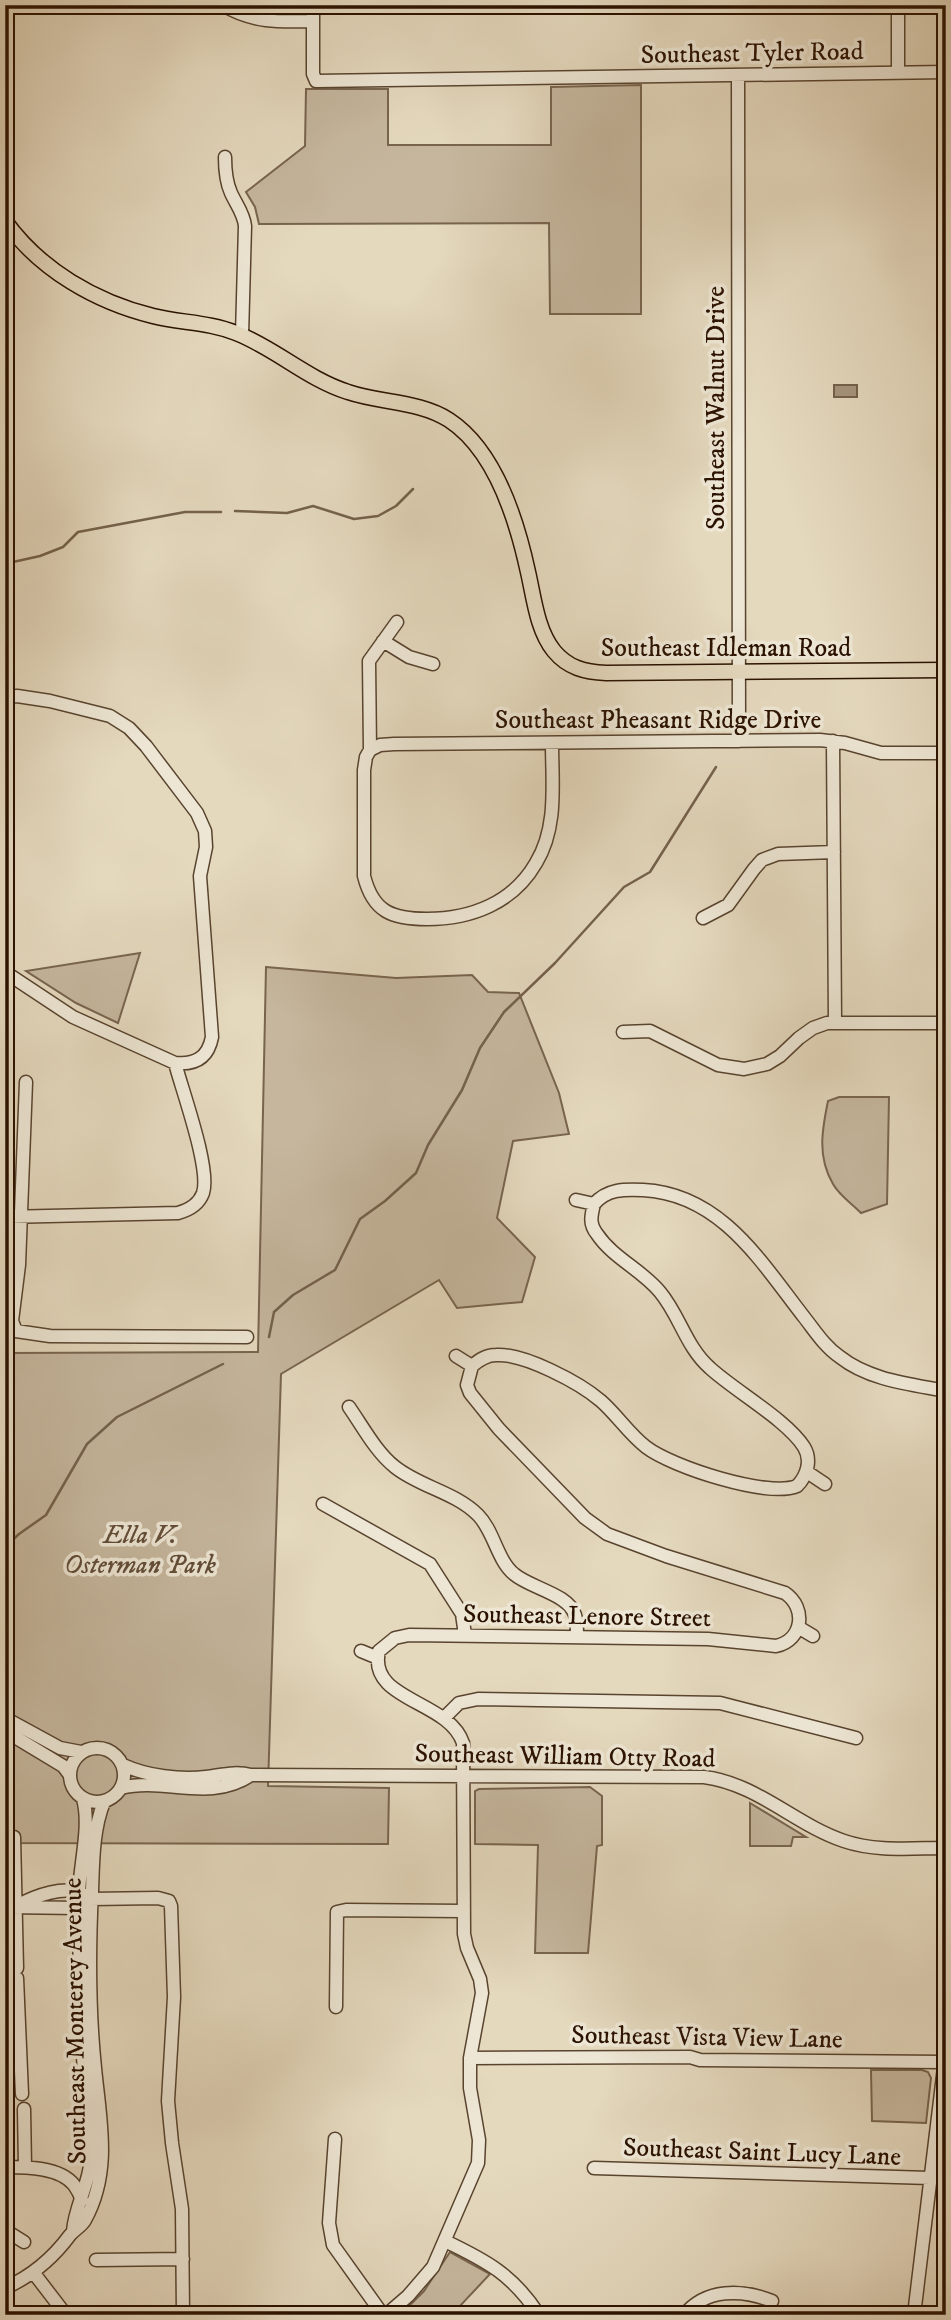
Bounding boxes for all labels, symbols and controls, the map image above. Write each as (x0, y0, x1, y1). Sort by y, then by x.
street label: Southeast Tyler Road (640, 35, 864, 72)
street label: Southeast Walnut Drive (700, 286, 733, 530)
street label: Southeast Idleman Road (601, 632, 851, 665)
street label: Southeast Pheasant Ridge Drive (495, 704, 821, 737)
park label: Ella V. Osterman Park (64, 1519, 216, 1582)
street label: Southeast Lenore Street (463, 1598, 711, 1635)
street label: Southeast William Otty Road (414, 1737, 716, 1776)
street label: Southeast Monterey Avenue (56, 1877, 95, 2165)
street label: Southeast Vista View Lane (571, 2019, 843, 2056)
street label: Southeast Saint Lucy Lane (622, 2131, 902, 2174)

